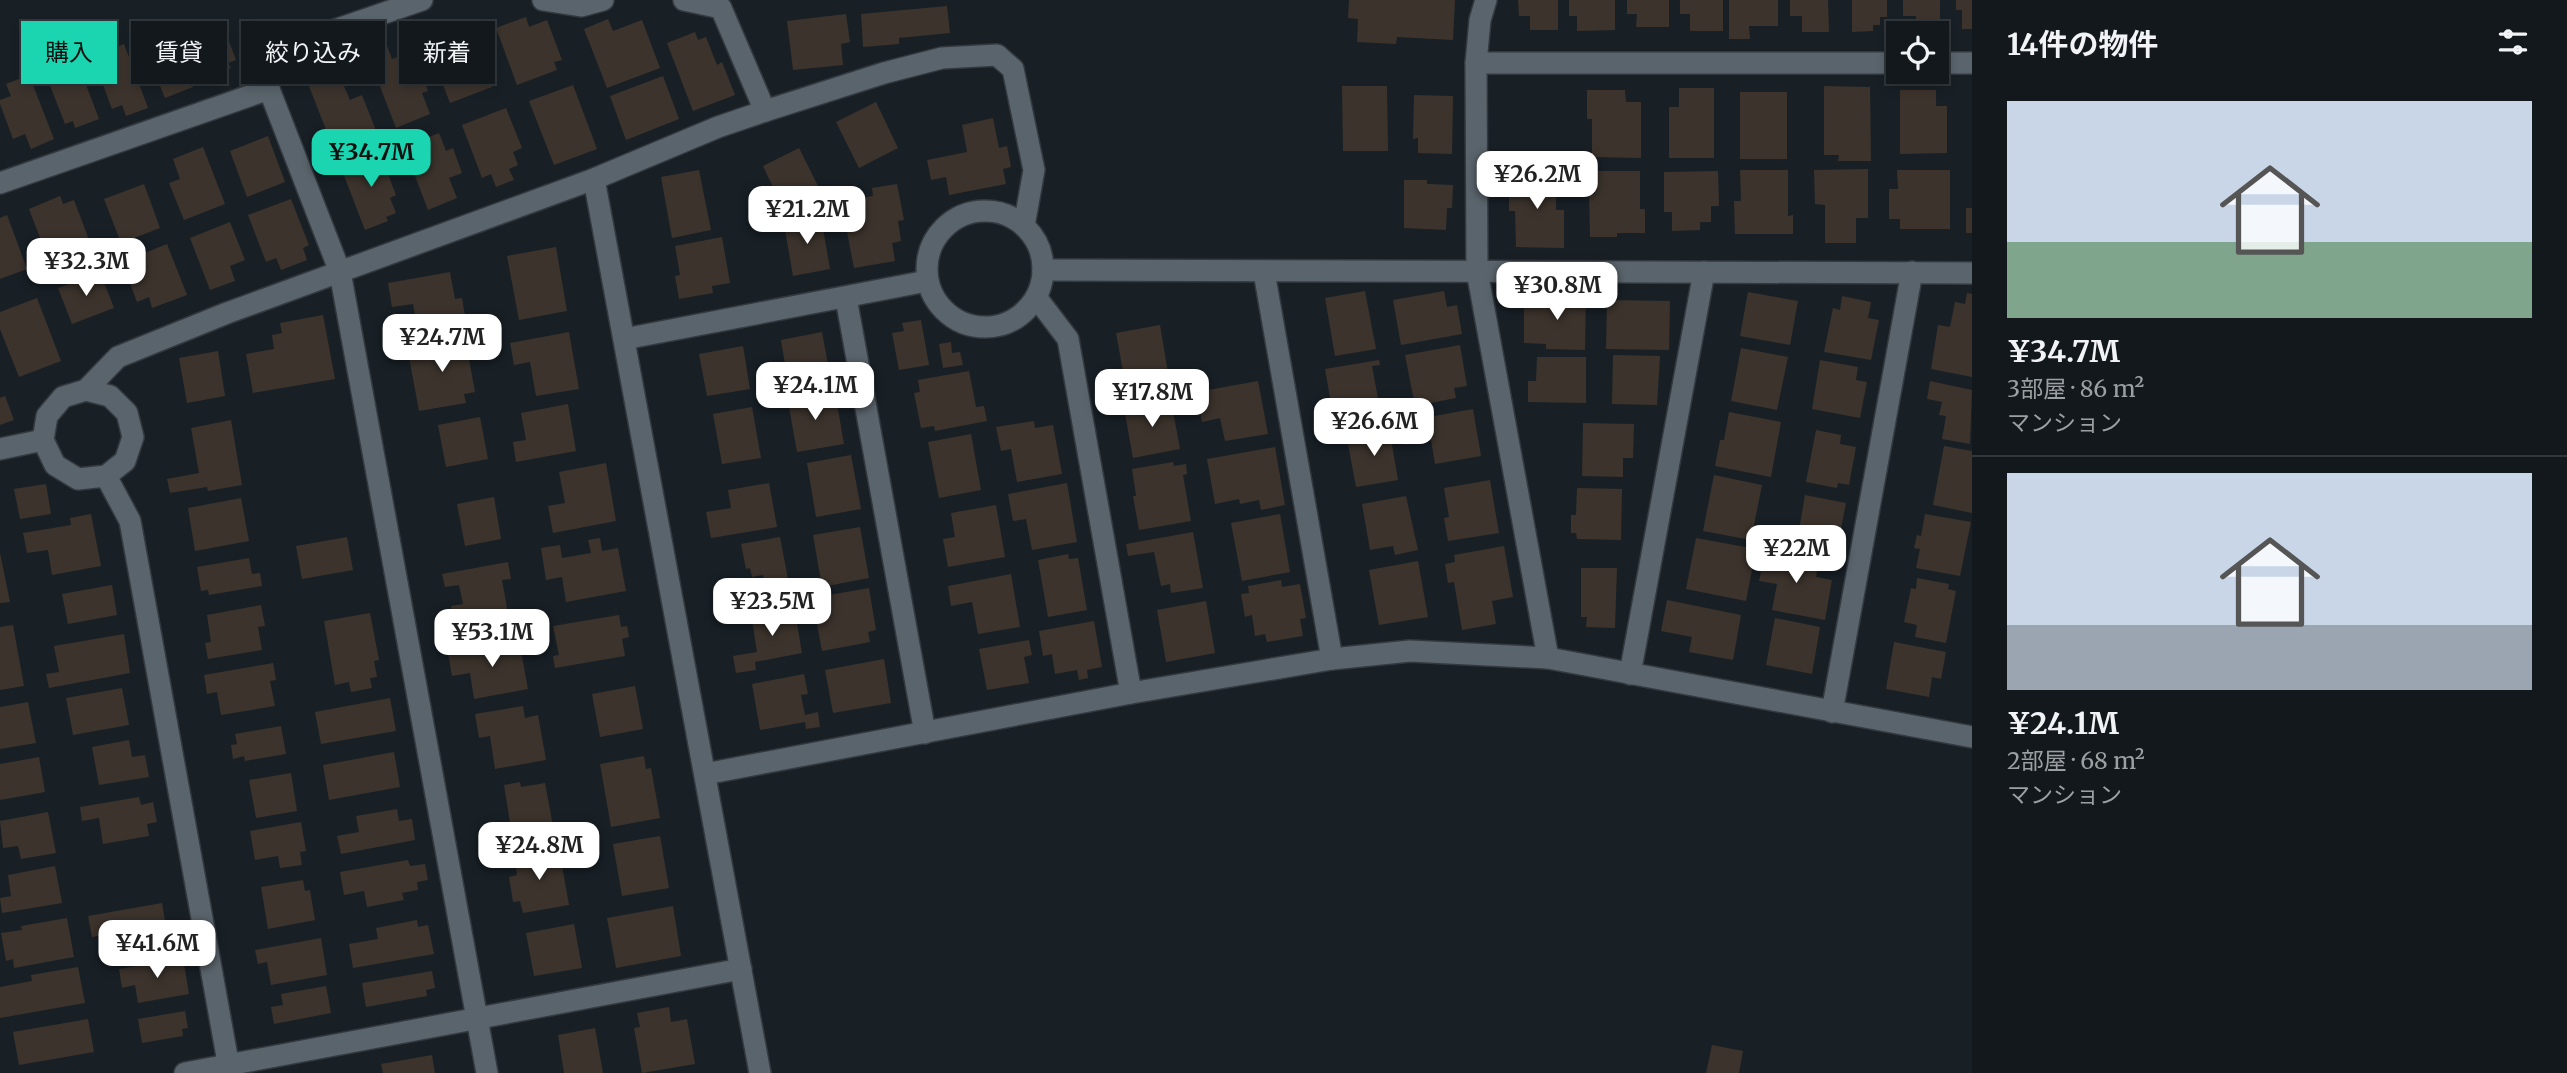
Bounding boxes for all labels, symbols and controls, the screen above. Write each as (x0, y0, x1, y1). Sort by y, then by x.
chip: 購入 (21, 21, 117, 84)
chip: 賃貸 (131, 21, 227, 84)
chip: 絞り込み (241, 21, 385, 84)
chip: 新着 (399, 21, 495, 84)
map controls (1886, 21, 1949, 84)
button: locate (1886, 21, 1949, 84)
icon: filters (2494, 23, 2532, 61)
text: 14件の物件 (2007, 25, 2158, 63)
pin: ¥34.7M (314, 130, 428, 189)
text: ¥34.7M (328, 137, 414, 166)
icon: home (2207, 147, 2333, 273)
pin: ¥26.2M (1480, 152, 1594, 211)
text: ¥26.2M (1493, 159, 1581, 188)
pin: ¥21.2M (750, 187, 864, 246)
text: ¥21.2M (764, 194, 850, 223)
pin: ¥32.3M (29, 238, 143, 298)
text: ¥32.3M (43, 246, 129, 275)
pin: ¥30.8M (1500, 262, 1614, 322)
text: ¥30.8M (1512, 270, 1602, 299)
pin: ¥24.7M (385, 314, 499, 374)
text: ¥24.7M (399, 322, 485, 351)
text: ¥34.7M (2007, 332, 2120, 370)
pin: ¥24.1M (758, 362, 872, 422)
text: ¥24.1M (772, 370, 858, 399)
pin: ¥17.8M (1095, 370, 1209, 429)
text: 3部屋 · 86 m² (2007, 374, 2144, 403)
text: ¥17.8M (1111, 377, 1193, 406)
pin: ¥26.6M (1317, 398, 1431, 458)
text: ¥26.6M (1330, 406, 1418, 435)
text: マンション (2007, 408, 2122, 437)
icon: home (2207, 519, 2333, 645)
pin: ¥22M (1755, 526, 1837, 585)
text: ¥22M (1762, 533, 1830, 562)
pin: ¥23.5M (715, 578, 829, 638)
text: ¥23.5M (729, 586, 815, 615)
pin: ¥53.1M (435, 610, 549, 669)
text: ¥53.1M (450, 617, 534, 646)
text: ¥24.1M (2007, 704, 2119, 742)
text: 2部屋 · 68 m² (2007, 746, 2145, 775)
text: マンション (2007, 780, 2122, 809)
pin: ¥24.8M (482, 822, 596, 882)
text: ¥24.8M (494, 830, 584, 859)
pin: ¥41.6M (100, 920, 214, 980)
text: ¥41.6M (114, 928, 200, 957)

